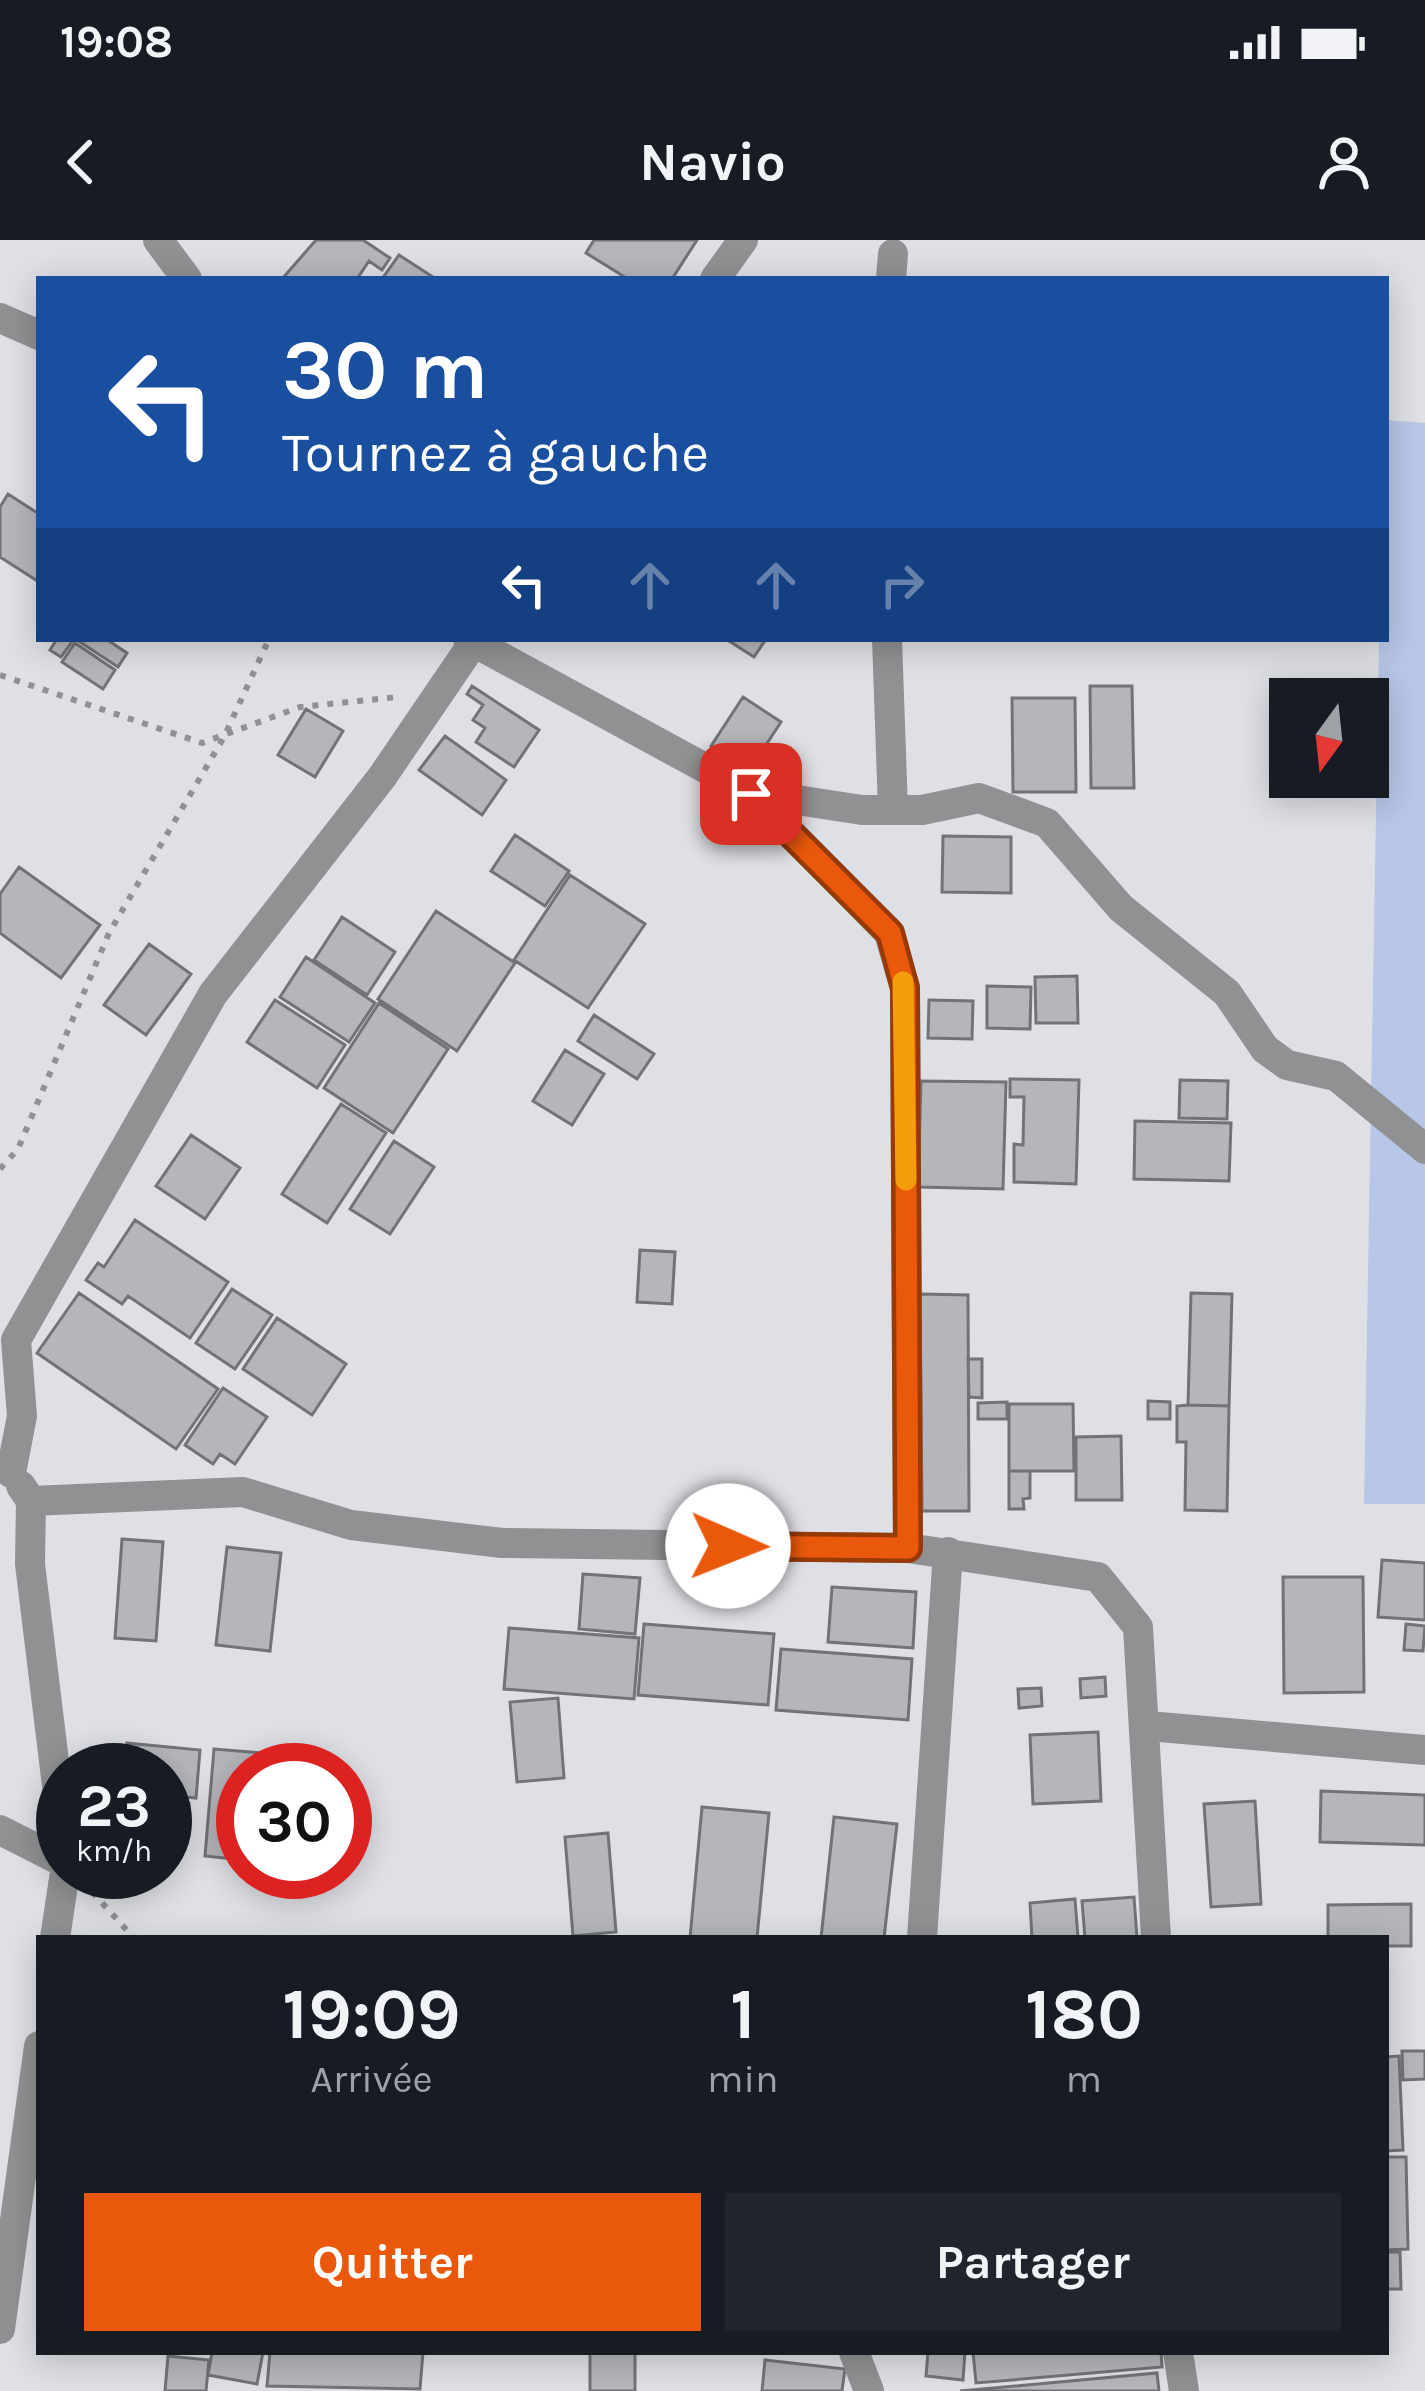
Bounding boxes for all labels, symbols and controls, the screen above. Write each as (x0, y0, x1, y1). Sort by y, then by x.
text: 19:08 (60, 16, 173, 68)
icon: back (48, 129, 114, 195)
icon: person (1311, 129, 1377, 195)
text: Navio (639, 130, 786, 194)
text: 30 m (282, 321, 488, 419)
icon: left (84, 324, 240, 480)
text: Tournez à gauche (282, 421, 709, 485)
icon: left (491, 552, 557, 618)
icon: ahead (617, 552, 683, 618)
icon: ahead (743, 552, 809, 618)
icon: right (869, 552, 935, 618)
north arrow (1269, 678, 1389, 798)
map controls (1269, 678, 1389, 798)
pin (700, 743, 802, 845)
icon: arrive (718, 761, 784, 827)
position arrow (665, 1483, 791, 1609)
speed limit sign: 30 (216, 1743, 372, 1899)
text: 23 (77, 1771, 151, 1841)
text: km/h (76, 1833, 152, 1869)
text: 19:09 (282, 1972, 461, 2056)
text: 1 (730, 1972, 756, 2056)
text: 180 (1025, 1972, 1143, 2056)
text: Arrivée (311, 2056, 432, 2102)
text: min (707, 2056, 779, 2102)
text: m (1066, 2056, 1102, 2102)
button: Quitter (84, 2193, 701, 2331)
button: Partager (725, 2193, 1341, 2331)

